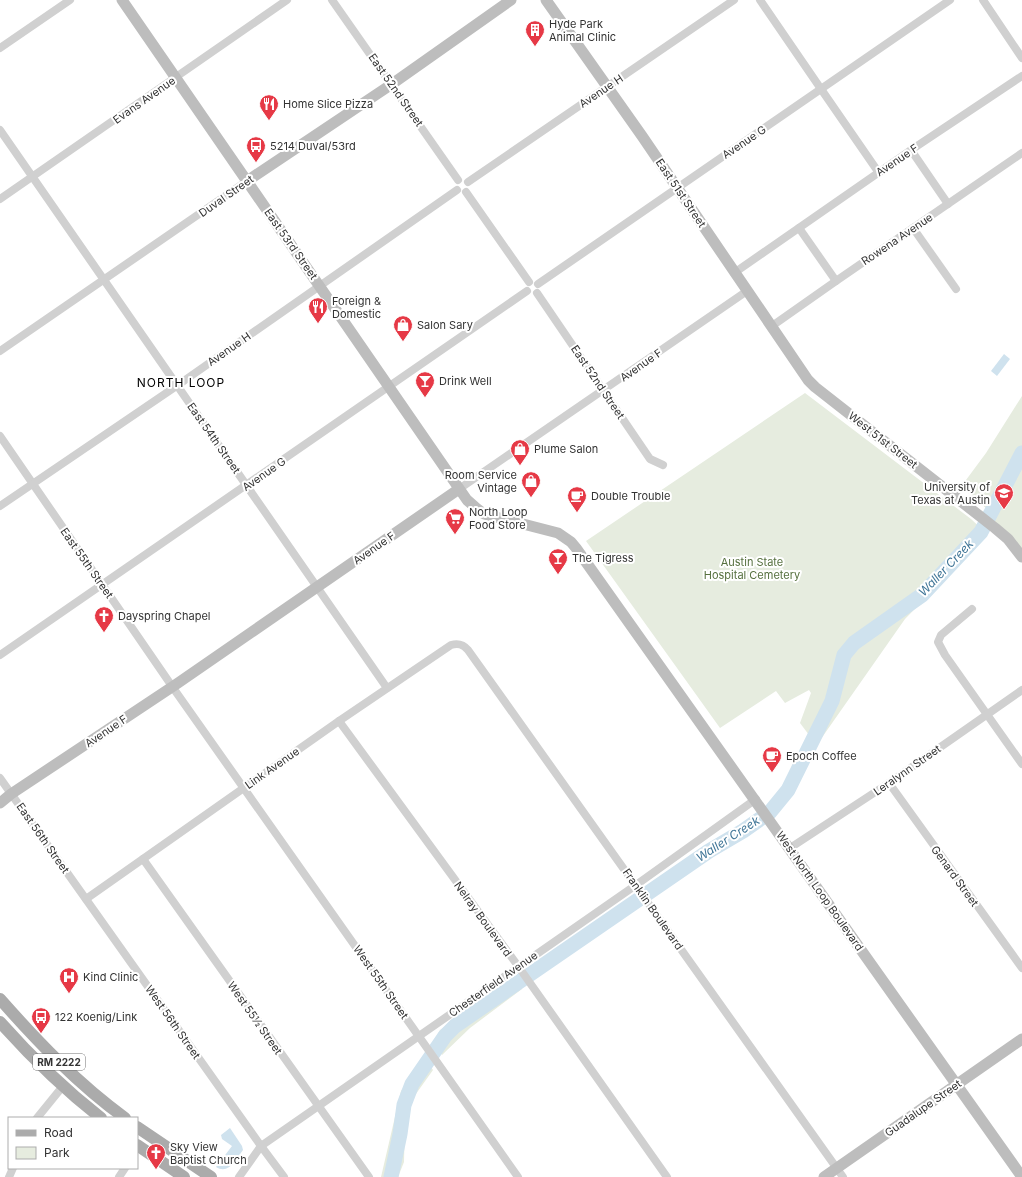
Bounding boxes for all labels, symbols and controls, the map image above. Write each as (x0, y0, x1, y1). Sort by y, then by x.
place label: Hyde Park Animal Clinic (549, 17, 616, 44)
building icon: Hyde Park Animal Clinic (524, 19, 546, 47)
street label: East 52nd Street (366, 51, 427, 130)
street label: Avenue H (576, 71, 626, 111)
street label: Evans Avenue (110, 73, 178, 127)
restaurant icon: Home Slice Pizza (258, 93, 280, 121)
place label: Home Slice Pizza (283, 97, 373, 111)
street label: Avenue G (719, 122, 769, 162)
bus stop icon: 5214 Duval/53rd (245, 135, 267, 163)
place label: 5214 Duval/53rd (270, 139, 356, 153)
street label: Avenue F (873, 141, 921, 179)
street label: East 51st Street (653, 156, 709, 230)
street label: Duval Street (196, 172, 256, 220)
street label: East 53rd Street (261, 206, 321, 283)
street label: Rowena Avenue (859, 210, 935, 268)
place label: Foreign & Domestic (332, 294, 381, 321)
restaurant icon: Foreign & Domestic (307, 296, 329, 324)
shop icon: Salon Sary (392, 314, 414, 342)
place label: Salon Sary (417, 318, 473, 332)
street label: Avenue H (205, 329, 253, 369)
street label: East 52nd Street (568, 342, 628, 422)
street label: Avenue F (617, 345, 665, 385)
bar icon: Drink Well (414, 370, 436, 398)
place label: Drink Well (439, 374, 492, 388)
district label: NORTH LOOP (137, 375, 225, 390)
street label: East 54th Street (184, 400, 244, 476)
street label: West 51st Street (846, 409, 921, 472)
shop icon: Plume Salon (509, 438, 531, 466)
place label: Plume Salon (534, 442, 598, 456)
street label: Avenue G (240, 454, 288, 494)
place label: Room Service Vintage (445, 468, 517, 495)
shop icon: Room Service Vintage (520, 470, 542, 498)
place label: University of Texas at Austin (911, 480, 990, 507)
school or university icon: University of Texas at Austin (993, 482, 1015, 510)
cafe icon: Double Trouble (566, 485, 588, 513)
place label: Double Trouble (591, 489, 670, 503)
place label: North Loop Food Store (469, 505, 528, 532)
supermarket icon: North Loop Food Store (444, 507, 466, 535)
street label: East 55th Street (57, 525, 117, 601)
street label: Avenue F (350, 528, 398, 568)
water label: Waller Creek (915, 536, 977, 599)
bar icon: The Tigress (547, 547, 569, 575)
place label: The Tigress (572, 551, 634, 565)
park label: Austin State Hospital Cemetery (704, 555, 800, 582)
church icon: Dayspring Chapel (93, 605, 115, 633)
place label: Dayspring Chapel (118, 609, 211, 623)
street label: Avenue F (82, 712, 130, 750)
street label: Leralynn Street (871, 741, 944, 798)
street label: Link Avenue (242, 744, 302, 792)
cafe icon: Epoch Coffee (761, 745, 783, 773)
place label: Epoch Coffee (786, 749, 857, 763)
street label: East 56th Street (13, 800, 73, 876)
water label: Waller Creek (693, 812, 763, 865)
street label: West North Loop Boulevard (773, 828, 867, 954)
street label: Genard Street (928, 843, 982, 910)
street label: Franklin Boulevard (620, 866, 686, 952)
street label: Nelray Boulevard (451, 879, 515, 959)
street label: West 55th Street (350, 942, 412, 1022)
street label: Chesterfield Avenue (446, 948, 540, 1020)
hospital icon: Kind Clinic (58, 966, 80, 994)
place label: Kind Clinic (83, 970, 138, 984)
street label: West 55½ Street (225, 979, 286, 1058)
street label: West 56th Street (142, 982, 204, 1062)
bus stop icon: 122 Koenig/Link (30, 1006, 52, 1034)
place label: 122 Koenig/Link (55, 1010, 137, 1024)
road number: RM 2222 (33, 1054, 85, 1070)
street label: Guadalupe Street (882, 1076, 964, 1140)
legend (8, 1117, 138, 1169)
text: Road (44, 1125, 73, 1140)
place label: Sky View Baptist Church (170, 1140, 247, 1167)
church icon: Sky View Baptist Church (145, 1142, 167, 1170)
text: Park (44, 1145, 70, 1160)

